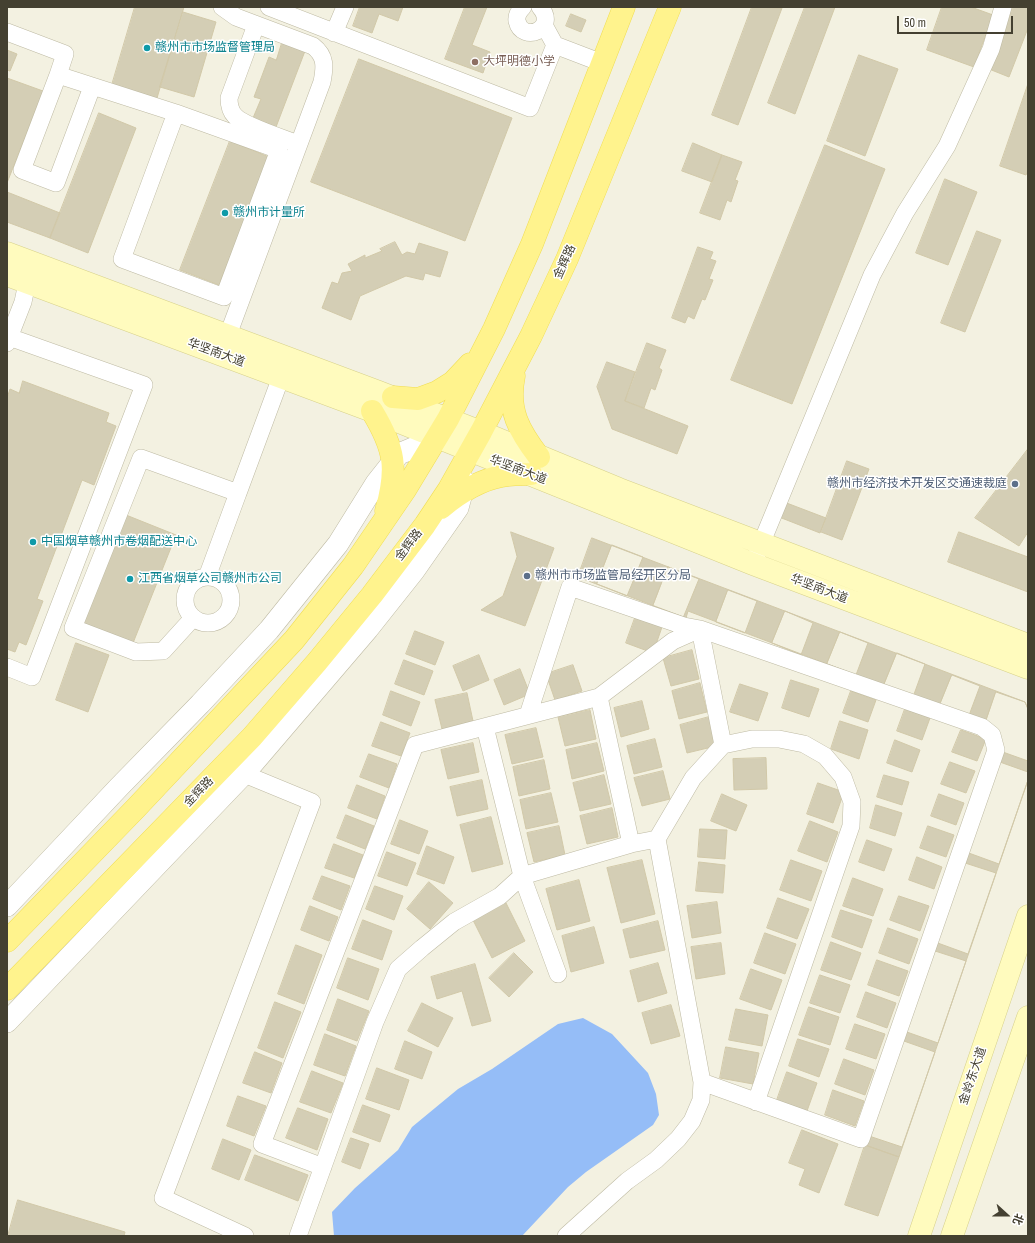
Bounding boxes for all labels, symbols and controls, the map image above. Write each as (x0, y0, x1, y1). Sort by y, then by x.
scale bar (899, 8, 1015, 34)
text: 50 m (904, 15, 926, 31)
place label: 赣州市市场监督管理局 (155, 41, 275, 55)
marker: 赣州市市场监督管理局 (142, 43, 152, 53)
place label: 大坪明德小学 (483, 55, 555, 69)
marker: 大坪明德小学 (470, 57, 480, 67)
place label: 赣州市计量所 (233, 206, 305, 220)
marker: 赣州市计量所 (220, 208, 230, 218)
street label: 金辉路 (551, 243, 579, 281)
street label: 华坚南大道 (185, 336, 247, 370)
street label: 华坚南大道 (487, 453, 549, 487)
place label: 赣州市经济技术开发区交通速裁庭 (827, 477, 1007, 491)
marker: 赣州市经济技术开发区交通速裁庭 (1010, 479, 1020, 489)
street label: 金辉路 (392, 526, 426, 564)
place label: 中国烟草赣州市卷烟配送中心 (41, 535, 197, 549)
marker: 中国烟草赣州市卷烟配送中心 (28, 537, 38, 547)
place label: 赣州市市场监管局经开区分局 (535, 569, 691, 583)
marker: 赣州市市场监管局经开区分局 (522, 571, 532, 581)
place label: 江西省烟草公司赣州市公司 (138, 572, 282, 586)
street label: 华坚南大道 (788, 572, 850, 606)
marker: 江西省烟草公司赣州市公司 (125, 574, 135, 584)
street label: 金辉路 (181, 774, 217, 810)
street label: 金岭东大道 (956, 1045, 990, 1107)
north arrow (987, 1195, 1027, 1235)
text: 北 (1010, 1212, 1027, 1227)

